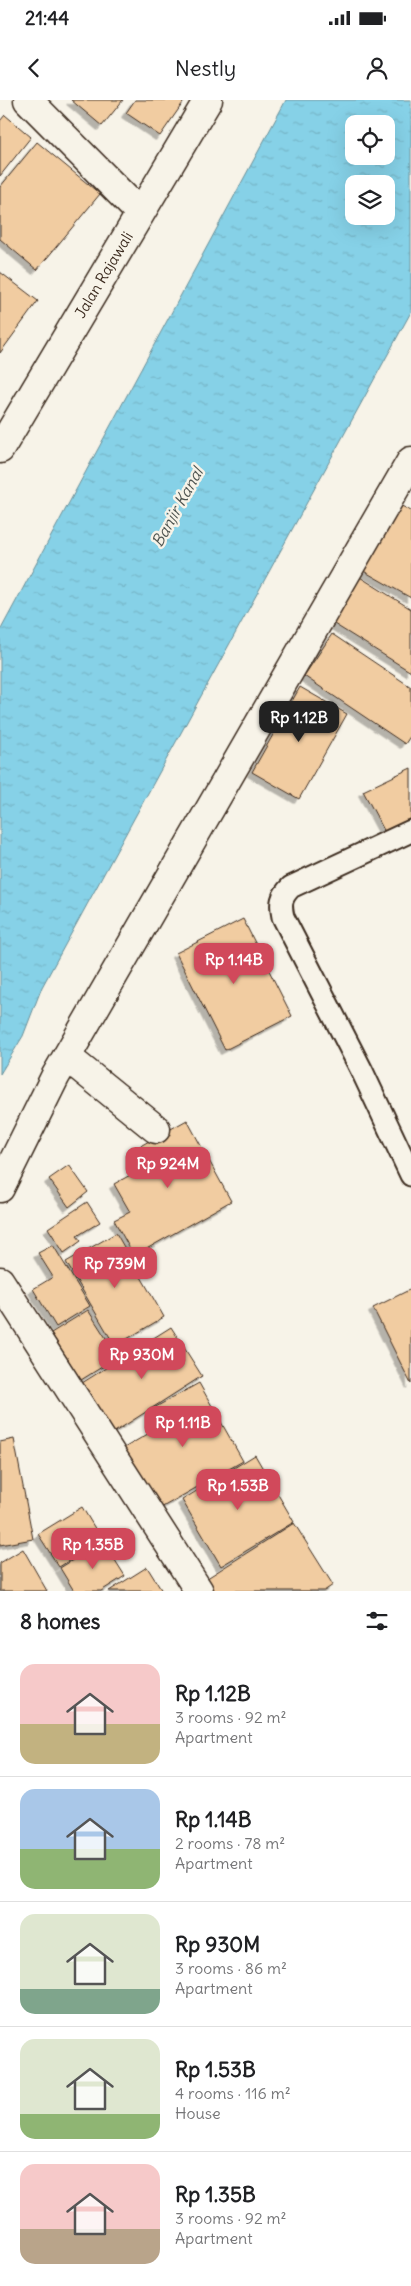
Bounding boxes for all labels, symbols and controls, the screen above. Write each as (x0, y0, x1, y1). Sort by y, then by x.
text: 21:44 (25, 6, 69, 30)
icon: back (20, 54, 48, 82)
text: Nestly (175, 54, 236, 82)
icon: person (363, 54, 391, 82)
map controls (345, 115, 395, 225)
button: locate (345, 115, 395, 165)
button: layers (345, 175, 395, 225)
street label: Jalan Rajawali (70, 228, 137, 321)
water label: Banjir Kanal (147, 462, 208, 550)
pin: Rp 1.12B (247, 700, 351, 743)
text: Rp 1.12B (270, 707, 328, 727)
pin: Rp 1.14B (182, 942, 286, 985)
text: Rp 1.14B (205, 949, 263, 969)
pin: Rp 924M (122, 1146, 214, 1189)
text: Rp 924M (136, 1153, 200, 1173)
pin: Rp 739M (69, 1246, 161, 1289)
text: Rp 739M (84, 1253, 146, 1273)
pin: Rp 930M (96, 1338, 188, 1380)
text: Rp 930M (110, 1344, 174, 1364)
pin: Rp 1.11B (131, 1406, 235, 1448)
text: Rp 1.11B (155, 1412, 211, 1432)
pin: Rp 1.53B (186, 1468, 290, 1511)
text: Rp 1.53B (207, 1475, 269, 1495)
pin: Rp 1.35B (41, 1528, 145, 1570)
text: Rp 1.35B (62, 1534, 124, 1554)
icon: filters (363, 1607, 391, 1635)
text: 8 homes (20, 1608, 100, 1635)
text: Rp 1.12B (175, 1680, 251, 1707)
icon: home (60, 1684, 120, 1744)
text: 3 rooms · 92 m² (175, 1707, 287, 1727)
text: Apartment (175, 1727, 253, 1747)
text: Rp 1.14B (175, 1806, 251, 1833)
icon: home (60, 1809, 120, 1869)
text: 2 rooms · 78 m² (175, 1833, 285, 1853)
text: Apartment (175, 1853, 253, 1873)
text: Rp 930M (175, 1931, 260, 1958)
icon: home (60, 1934, 120, 1994)
text: 3 rooms · 86 m² (175, 1958, 287, 1978)
text: Apartment (175, 1978, 253, 1998)
text: Rp 1.53B (175, 2056, 256, 2083)
icon: home (60, 2059, 120, 2119)
text: 4 rooms · 116 m² (175, 2083, 291, 2103)
text: House (175, 2103, 221, 2123)
text: Rp 1.35B (175, 2181, 256, 2208)
icon: home (60, 2184, 120, 2244)
text: 3 rooms · 92 m² (175, 2208, 287, 2228)
text: Apartment (175, 2228, 253, 2248)

